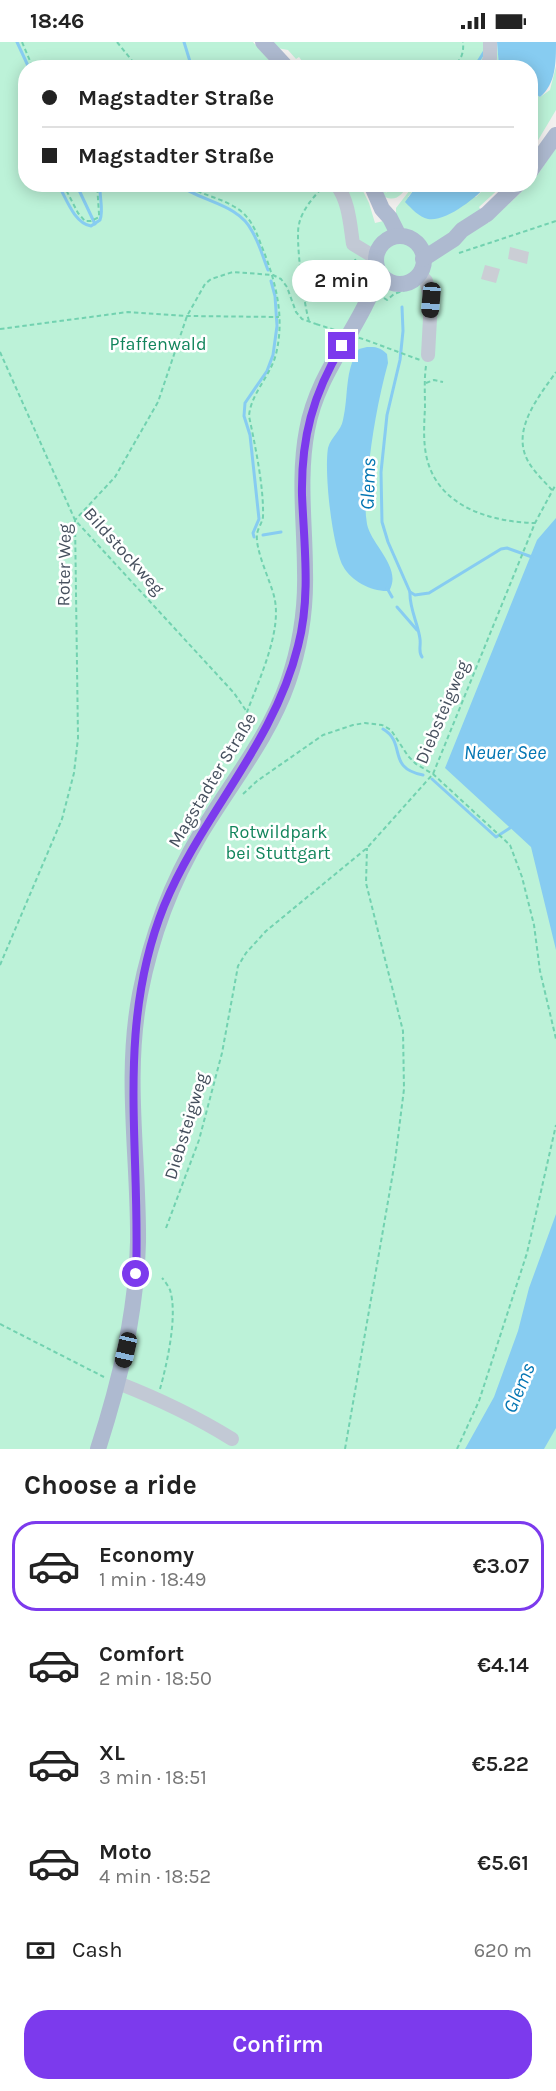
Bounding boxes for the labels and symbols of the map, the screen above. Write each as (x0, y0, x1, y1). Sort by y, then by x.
callout: 2 min (292, 259, 392, 301)
car (420, 281, 442, 319)
route end (328, 332, 355, 359)
park label: Pfaffenwald (109, 333, 207, 355)
water label: Glems (356, 458, 380, 510)
street label: Bildstockweg (79, 503, 169, 599)
street label: Roter Weg (52, 524, 76, 606)
street label: Diebsteigweg (410, 657, 474, 767)
street label: Magstadter Straße (163, 709, 261, 851)
water label: Neuer See (464, 741, 546, 764)
park label: Rotwildpark bei Stuttgart (226, 821, 331, 864)
street label: Diebsteigweg (159, 1070, 213, 1182)
route start (122, 1260, 149, 1287)
car (113, 1330, 139, 1370)
water label: Glems (498, 1359, 540, 1417)

